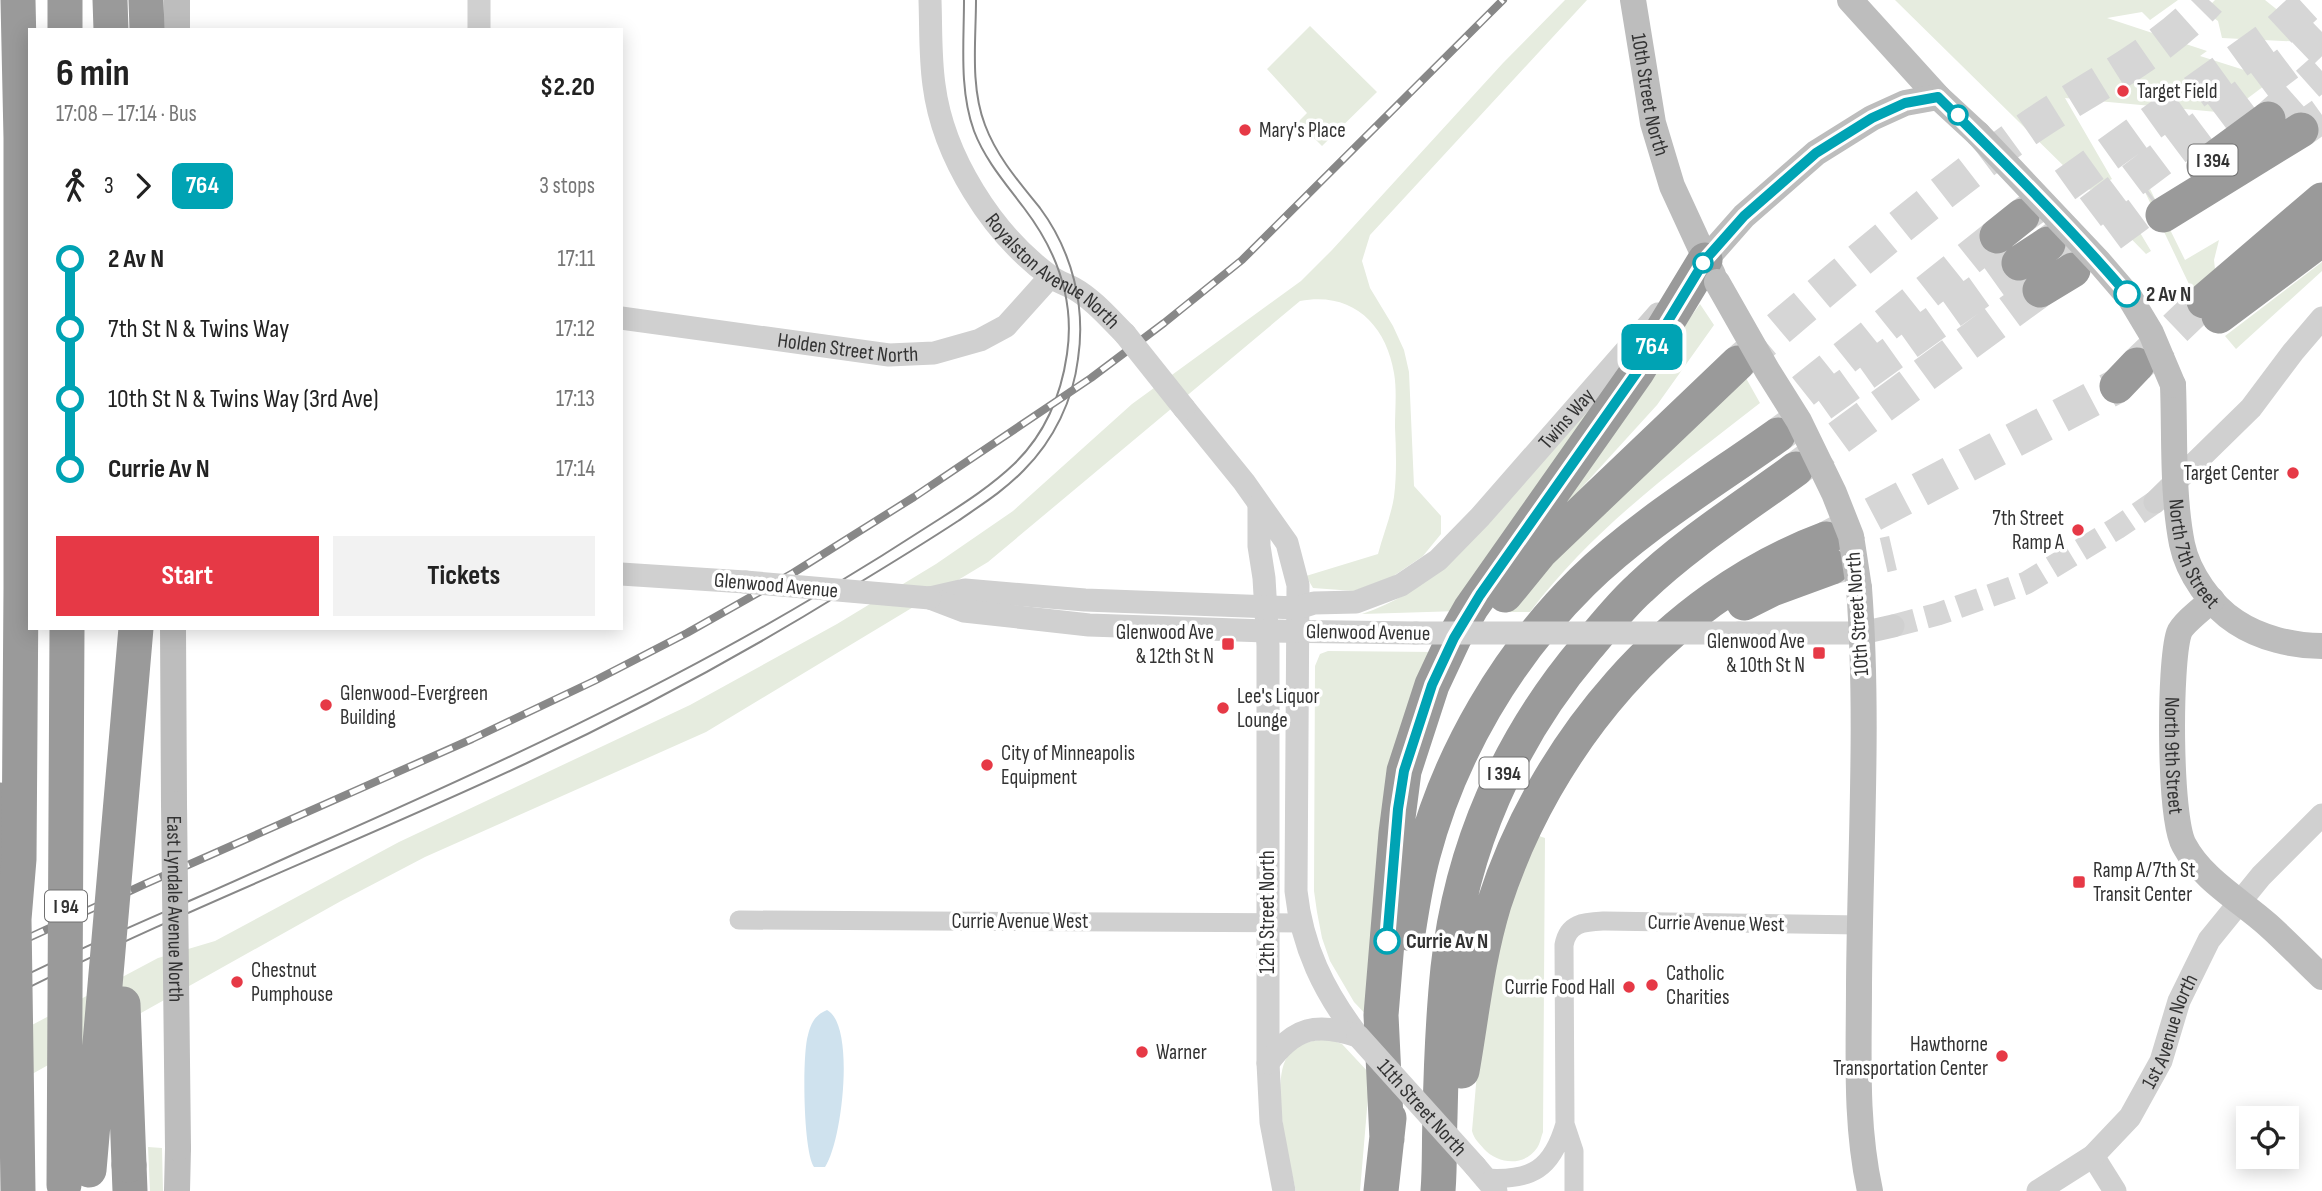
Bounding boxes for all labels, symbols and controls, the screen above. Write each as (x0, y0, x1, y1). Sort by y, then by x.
street label: 10th Street North (1626, 31, 1674, 159)
text: 6 min (56, 51, 130, 96)
text: $2.20 (540, 72, 595, 103)
place label: Target Field (2137, 79, 2217, 104)
marker: Target Field (2115, 83, 2131, 99)
text: 17:08 – 17:14 · Bus (56, 100, 197, 128)
unlabelled marker (1948, 105, 1968, 125)
place label: Mary's Place (1259, 118, 1346, 143)
marker: Mary's Place (1237, 122, 1253, 138)
road number: I 394 (2188, 144, 2238, 176)
icon: walk (56, 167, 94, 205)
icon: forward (124, 167, 162, 205)
text: 764 (186, 171, 219, 200)
text: 3 (104, 172, 114, 200)
text: 3 stops (539, 172, 595, 200)
street label: Royalston Avenue North (980, 208, 1125, 334)
text: 2 Av N (108, 244, 164, 275)
text: 17:11 (558, 245, 595, 273)
unlabelled marker (1693, 253, 1713, 273)
marker: 2 Av N (2114, 281, 2140, 307)
place label: 2 Av N (2146, 282, 2191, 307)
text: 7th St N & Twins Way (108, 314, 289, 345)
text: 17:12 (556, 315, 595, 343)
line badge: 764 (1612, 324, 1692, 370)
street label: Holden Street North (776, 328, 919, 368)
text: 764 (1635, 332, 1669, 361)
street label: Twins Way (1533, 383, 1600, 454)
text: 10th St N & Twins Way (3rd Ave) (108, 384, 379, 415)
text: 17:13 (556, 385, 595, 413)
text: Currie Av N (108, 454, 210, 485)
text: 17:14 (556, 455, 595, 483)
place label: Target Center (2184, 461, 2279, 486)
marker: Target Center (2285, 465, 2301, 481)
street label: North 7th Street (2163, 498, 2225, 614)
place label: 7th Street Ramp A (1992, 506, 2065, 555)
marker: 7th Street Ramp A (2070, 522, 2086, 538)
button: Start (56, 536, 319, 616)
button: Tickets (333, 536, 595, 616)
street label: 10th Street North (1841, 551, 1874, 677)
street label: Glenwood Avenue (713, 568, 839, 603)
street label: Glenwood Avenue (1306, 619, 1430, 646)
place label: Glenwood Ave & 12th St N (1116, 620, 1214, 669)
place label: Glenwood Ave & 10th St N (1707, 629, 1805, 678)
marker: Glenwood Ave & 12th St N (1220, 636, 1236, 652)
marker: Glenwood Ave & 10th St N (1811, 645, 1827, 661)
place label: Glenwood-Evergreen Building (340, 681, 488, 730)
place label: Lee's Liquor Lounge (1237, 684, 1320, 733)
marker: Glenwood-Evergreen Building (318, 697, 334, 713)
street label: North 9th Street (2159, 697, 2188, 816)
marker: Lee's Liquor Lounge (1215, 700, 1231, 716)
place label: City of Minneapolis Equipment (1001, 741, 1135, 790)
marker: City of Minneapolis Equipment (979, 757, 995, 773)
road number: I 394 (1480, 758, 1528, 788)
street label: East Lyndale Avenue North (161, 816, 188, 1002)
street label: 12th Street North (1255, 850, 1280, 974)
place label: Ramp A/7th St Transit Center (2093, 858, 2195, 907)
marker: Ramp A/7th St Transit Center (2071, 874, 2087, 890)
road number: I 94 (45, 890, 87, 922)
street label: Currie Avenue West (951, 909, 1089, 934)
street label: Currie Avenue West (1647, 910, 1785, 937)
marker: Currie Av N (1374, 928, 1400, 954)
place label: Currie Av N (1406, 929, 1488, 954)
place label: Chestnut Pumphouse (251, 958, 333, 1007)
place label: Catholic Charities (1666, 961, 1729, 1010)
street label: 1st Avenue North (2136, 970, 2203, 1093)
marker: Chestnut Pumphouse (229, 974, 245, 990)
place label: Currie Food Hall (1505, 975, 1615, 1000)
marker: Catholic Charities (1644, 977, 1660, 993)
marker: Currie Food Hall (1621, 979, 1637, 995)
place label: Hawthorne Transportation Center (1833, 1032, 1988, 1081)
place label: Warner (1156, 1040, 1207, 1065)
marker: Warner (1134, 1044, 1150, 1060)
marker: Hawthorne Transportation Center (1994, 1048, 2010, 1064)
street label: 11th Street North (1372, 1054, 1472, 1161)
map controls (2236, 1106, 2299, 1169)
button: locate (2236, 1106, 2299, 1169)

